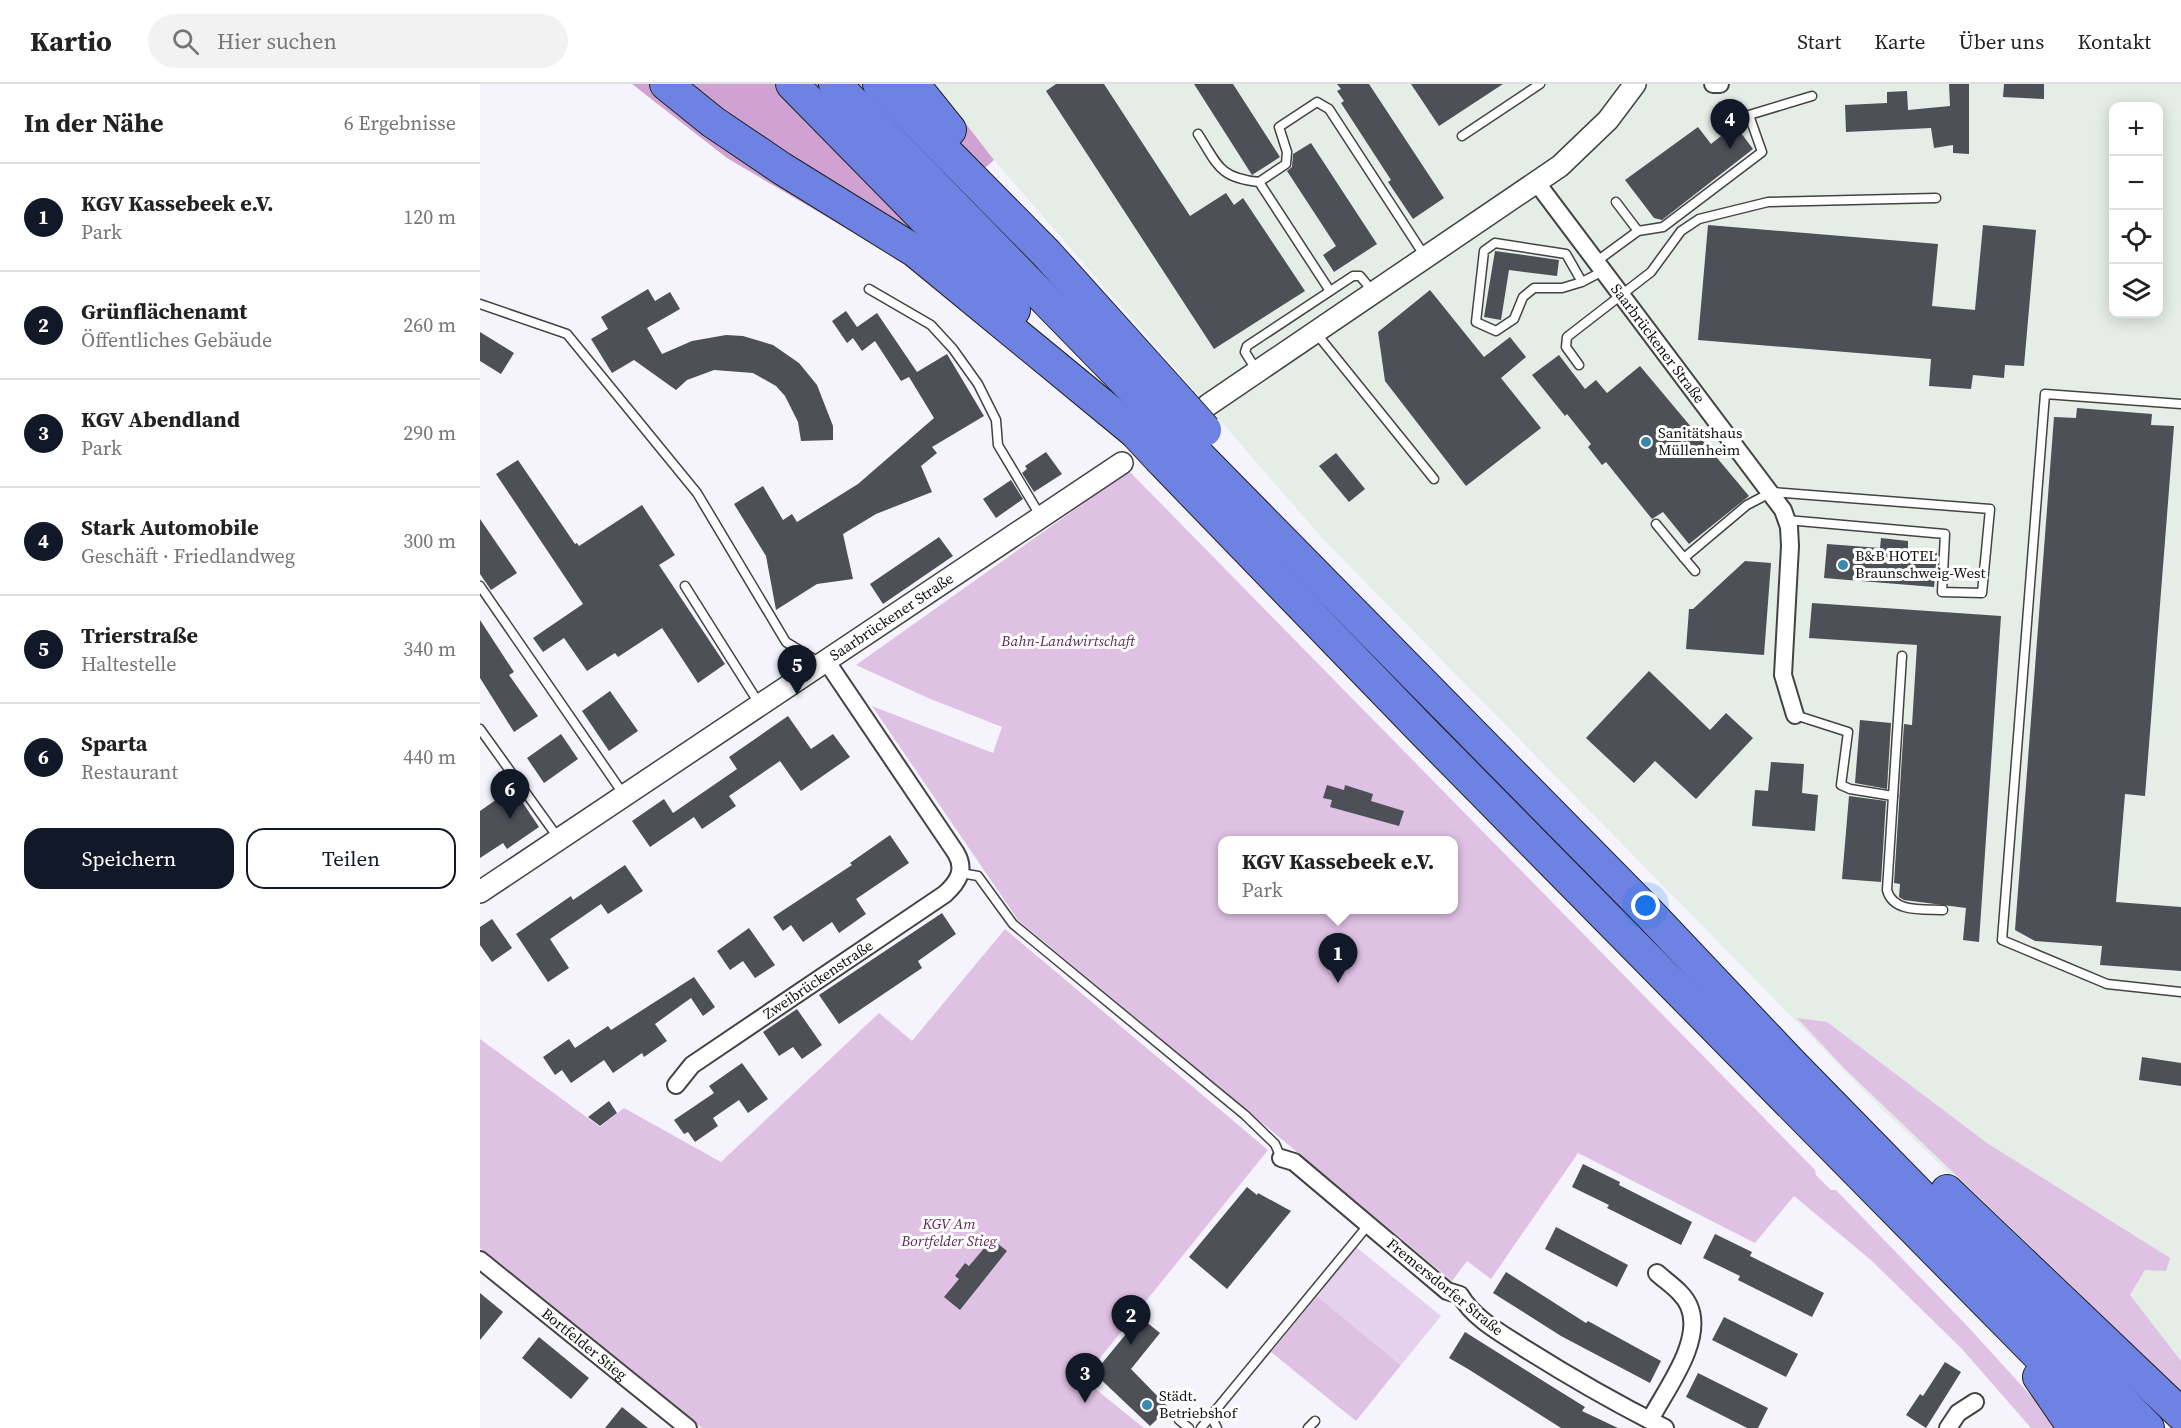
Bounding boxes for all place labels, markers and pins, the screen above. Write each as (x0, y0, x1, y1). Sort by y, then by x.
pin: 4 (1710, 100, 1750, 149)
place label: Sanitätshaus Müllenheim (1658, 422, 1742, 460)
marker: Sanitätshaus Müllenheim (1639, 435, 1653, 449)
place label: B&B HOTEL Braunschweig-West (1855, 545, 1986, 583)
marker: B&B HOTEL Braunschweig-West (1836, 558, 1850, 572)
pin: 5 (778, 646, 816, 695)
pin: 6 (490, 770, 530, 819)
pin: 1 (1318, 934, 1358, 983)
pin: 2 (1112, 1296, 1150, 1345)
pin: 3 (1066, 1354, 1104, 1403)
place label: Städt. Betriebshof (1159, 1385, 1239, 1423)
marker: Städt. Betriebshof (1140, 1398, 1154, 1412)

